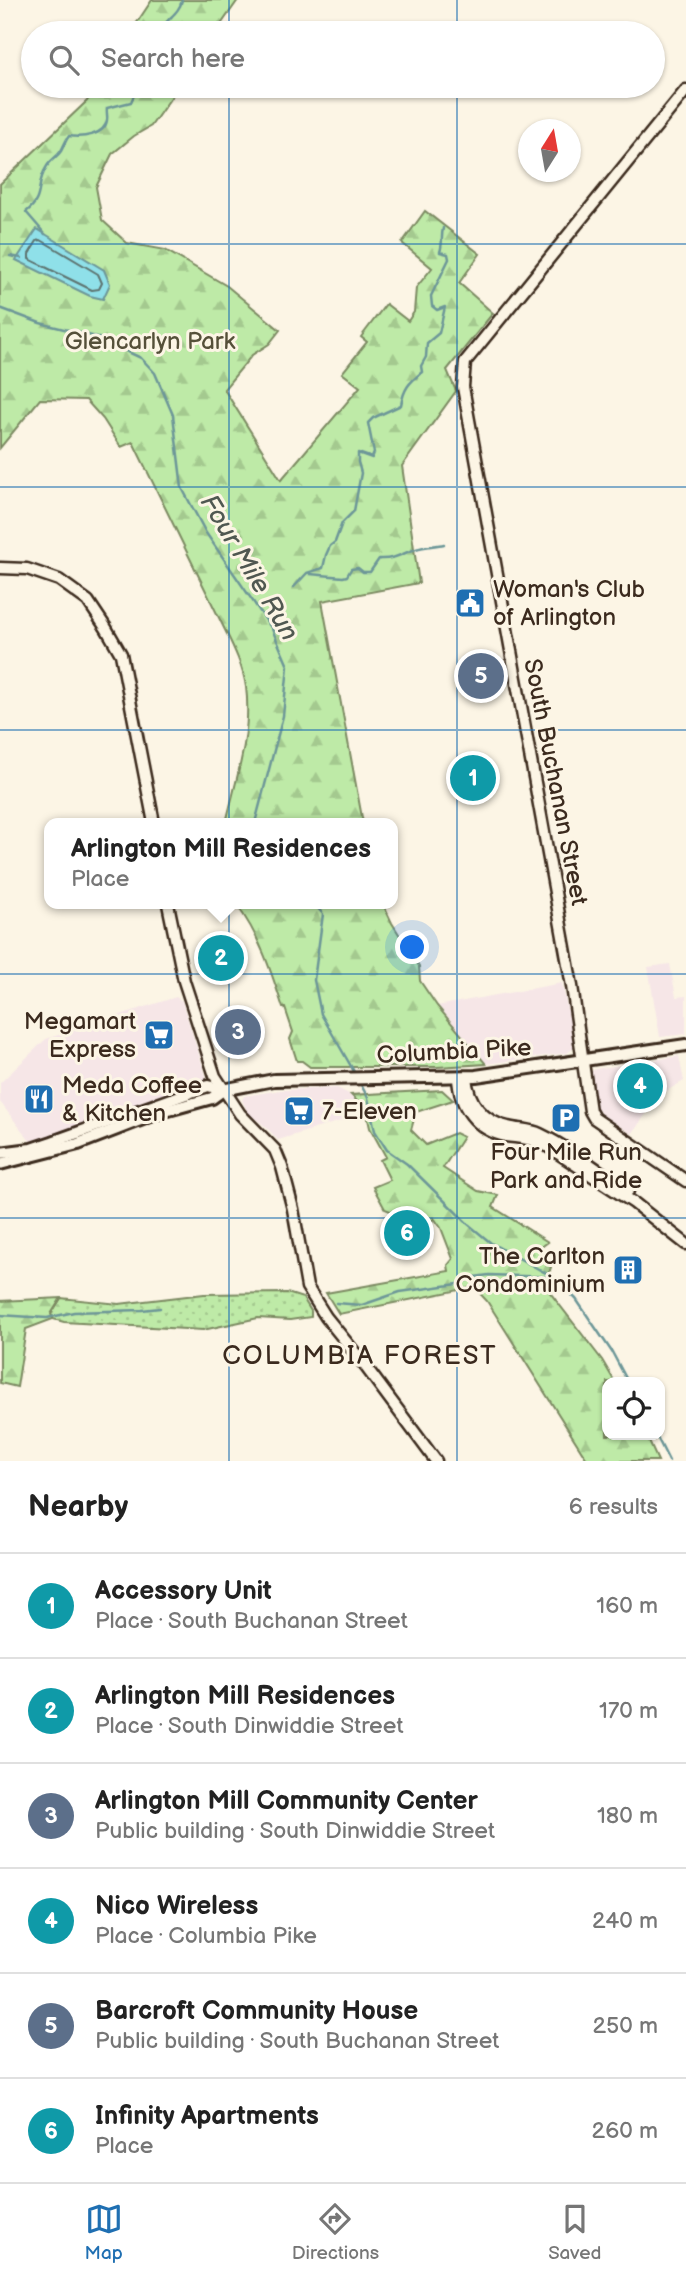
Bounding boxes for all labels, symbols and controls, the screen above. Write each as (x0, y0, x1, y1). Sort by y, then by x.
search box (21, 21, 665, 98)
icon: search (45, 41, 83, 79)
text: Search here (101, 44, 245, 75)
north arrow (518, 119, 581, 182)
park label: Glencarlyn Park (65, 327, 235, 356)
water label: Four Mile Run (193, 489, 305, 647)
place label: Woman's Club of Arlington (493, 575, 645, 632)
public building icon: Woman's Club of Arlington (453, 586, 487, 620)
pin: 5 (458, 650, 504, 702)
street label: South Buchanan Street (517, 656, 594, 908)
pin: 1 (450, 752, 496, 804)
popup (44, 818, 398, 909)
text: Arlington Mill Residences (71, 834, 371, 865)
text: Place (71, 865, 129, 893)
your location (395, 930, 429, 964)
pin: 2 (198, 932, 244, 984)
pin: 3 (215, 1006, 261, 1058)
place label: Megamart Express (24, 1007, 137, 1064)
supermarket icon: Megamart Express (142, 1018, 176, 1052)
street label: Columbia Pike (376, 1033, 532, 1070)
pin: 4 (617, 1060, 663, 1112)
place label: Meda Coffee & Kitchen (62, 1071, 202, 1128)
restaurant icon: Meda Coffee & Kitchen (22, 1082, 56, 1116)
supermarket icon: 7-Eleven (282, 1094, 316, 1128)
place label: 7-Eleven (322, 1097, 417, 1126)
parking icon: Four Mile Run Park and Ride (549, 1101, 583, 1135)
place label: Four Mile Run Park and Ride (490, 1138, 642, 1195)
pin: 6 (384, 1207, 430, 1259)
place label: The Carlton Condominium (456, 1242, 605, 1299)
building icon: The Carlton Condominium (611, 1253, 645, 1287)
district label: COLUMBIA FOREST (222, 1341, 498, 1372)
map controls (602, 1377, 665, 1440)
button: locate (602, 1377, 665, 1440)
text: Nearby (28, 1489, 128, 1525)
text: 6 results (569, 1493, 658, 1521)
text: Accessory Unit (95, 1576, 272, 1607)
text: 1 (46, 1592, 56, 1620)
text: 160 m (596, 1592, 658, 1620)
text: Place · South Buchanan Street (95, 1607, 408, 1635)
text: Arlington Mill Residences (95, 1681, 395, 1712)
text: 2 (44, 1697, 58, 1725)
text: 170 m (599, 1697, 658, 1725)
text: Place · South Dinwiddie Street (95, 1712, 403, 1740)
text: Arlington Mill Community Center (95, 1786, 478, 1817)
text: 3 (44, 1802, 58, 1830)
text: 180 m (597, 1802, 658, 1830)
text: Public building · South Dinwiddie Street (95, 1817, 495, 1845)
text: Nico Wireless (95, 1891, 258, 1922)
text: 4 (44, 1907, 58, 1935)
text: 240 m (592, 1907, 658, 1935)
text: Place · Columbia Pike (95, 1922, 317, 1950)
text: Barcroft Community House (95, 1996, 418, 2027)
text: 5 (44, 2012, 58, 2040)
text: 250 m (592, 2012, 658, 2040)
text: Public building · South Buchanan Street (95, 2027, 499, 2055)
text: Infinity Apartments (95, 2101, 319, 2132)
text: 6 (44, 2117, 58, 2145)
text: 260 m (592, 2117, 658, 2145)
text: Place (95, 2132, 153, 2160)
tab: Map (85, 2200, 123, 2265)
tab: Directions (292, 2200, 379, 2265)
tab: Saved (548, 2200, 601, 2265)

